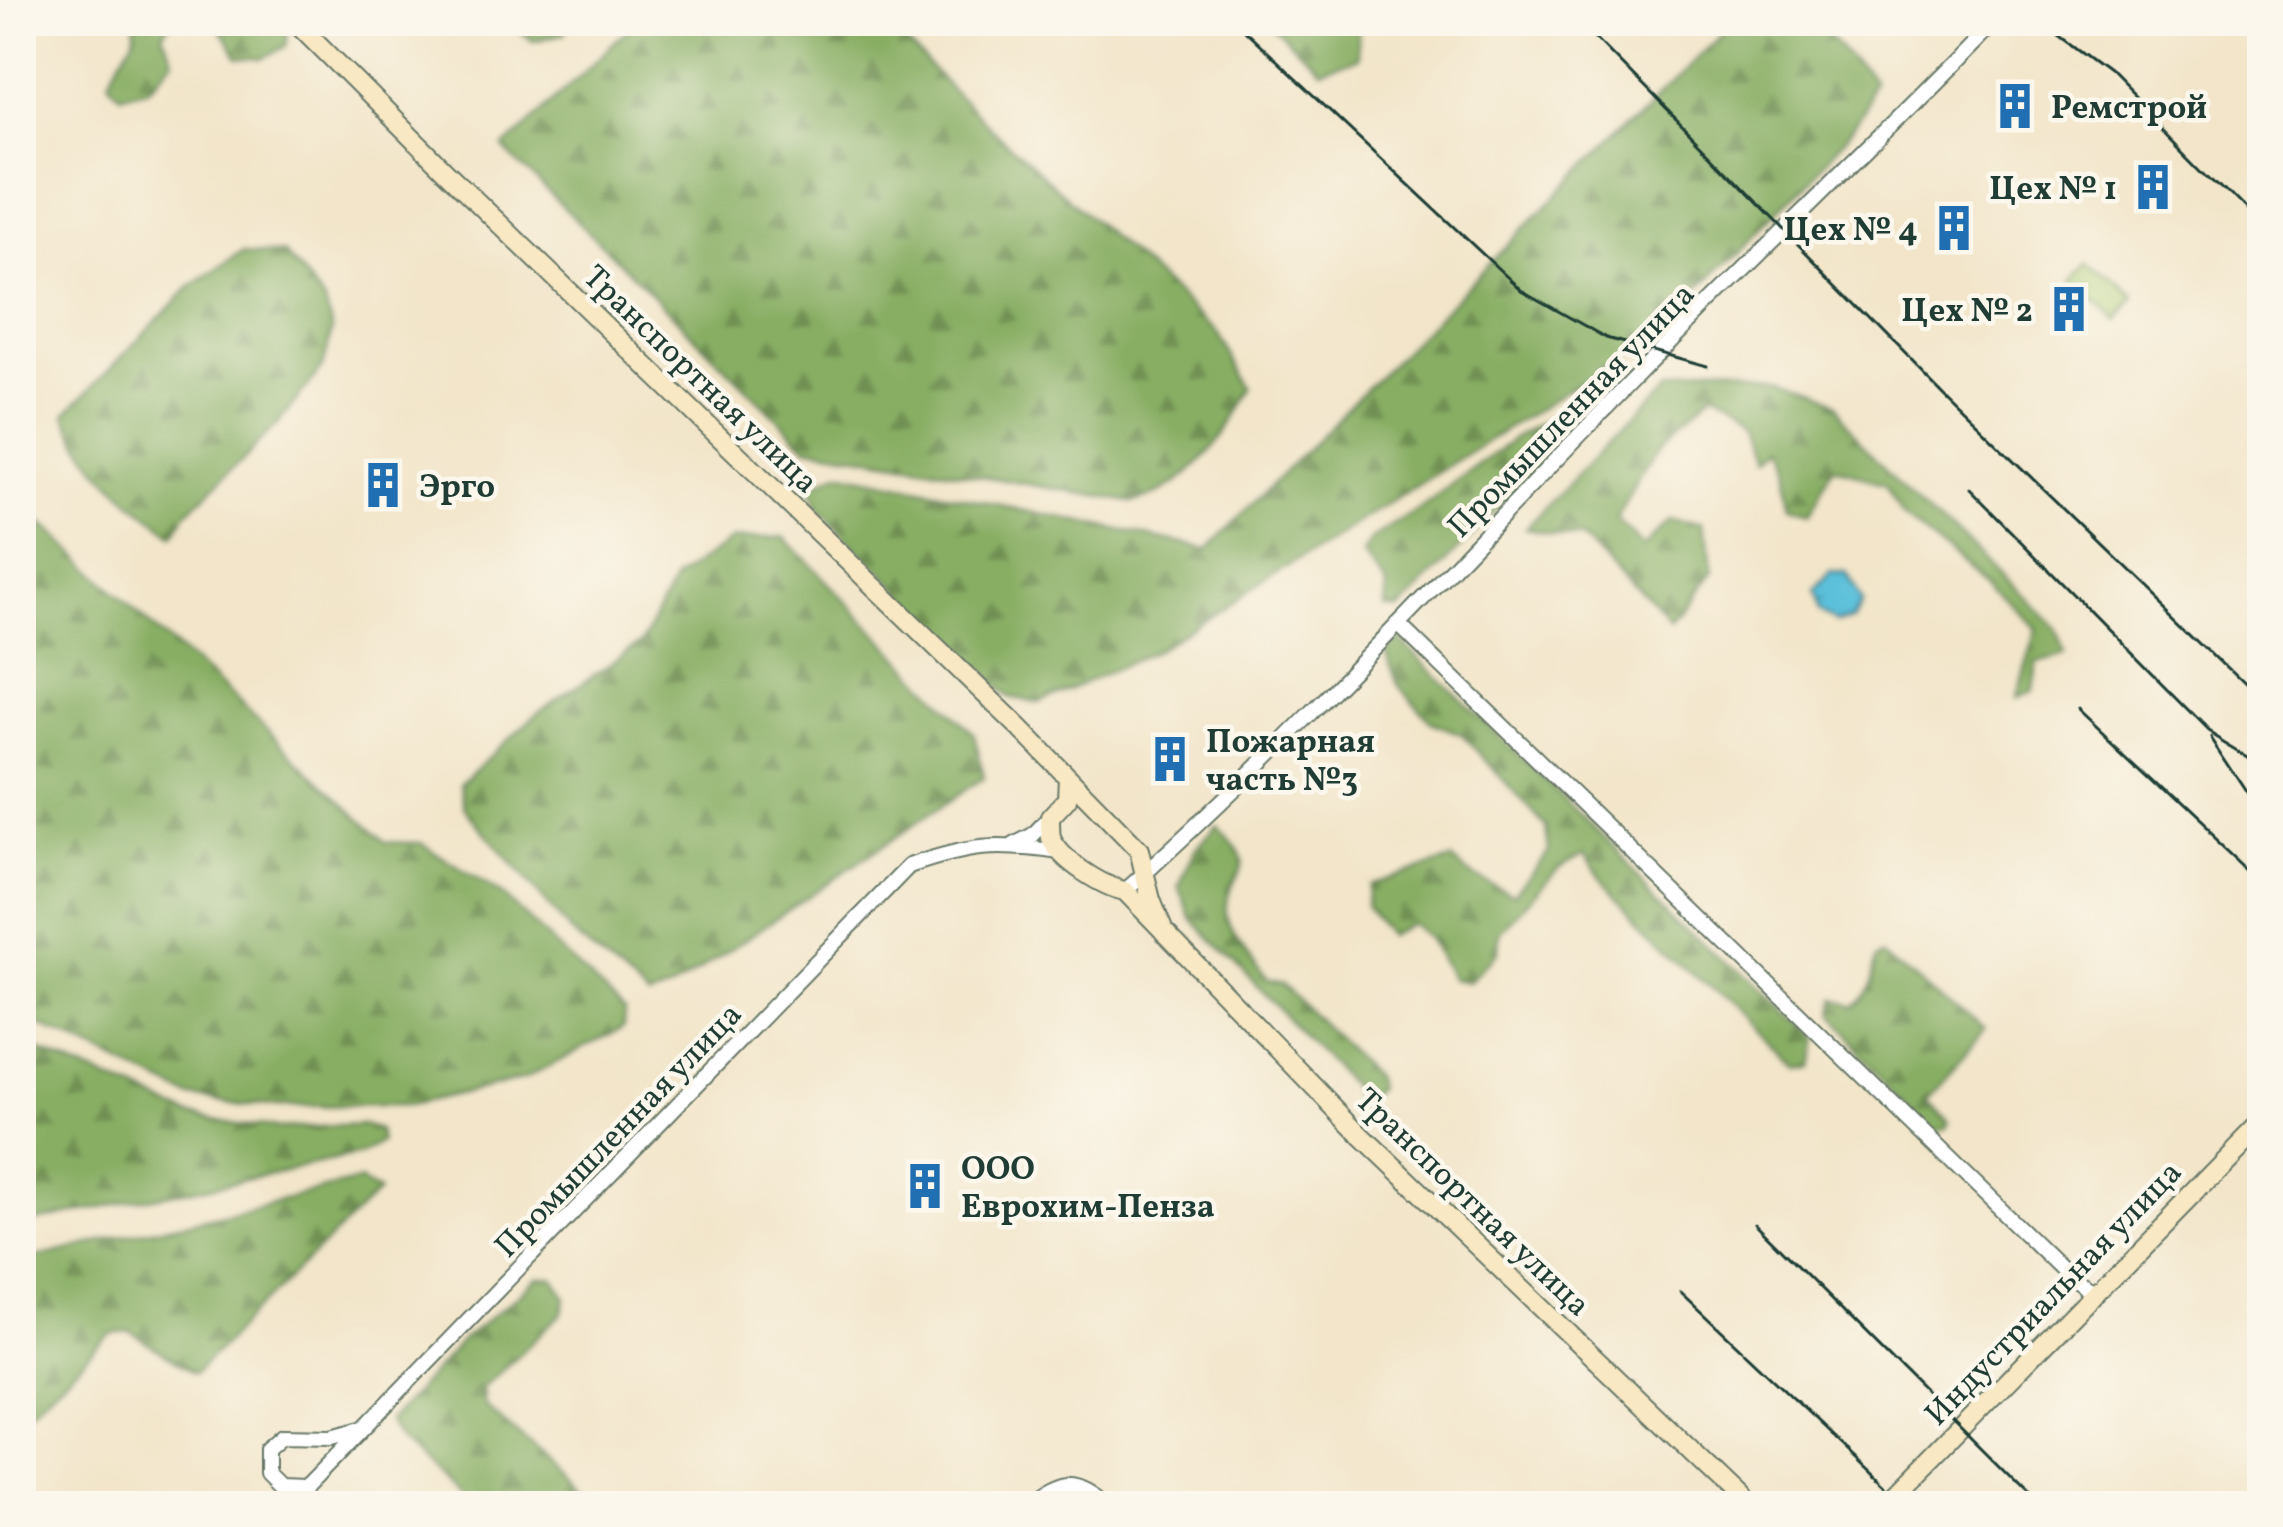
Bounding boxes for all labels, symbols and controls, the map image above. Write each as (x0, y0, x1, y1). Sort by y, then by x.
building icon: Ремстрой (1990, 81, 2040, 131)
place label: Ремстрой (2051, 87, 2207, 133)
building icon: Цех № 1 (2128, 162, 2178, 212)
place label: Цех № 1 (1989, 168, 2117, 214)
building icon: Цех № 4 (1929, 203, 1979, 253)
place label: Цех № 4 (1783, 209, 1918, 255)
street label: Транспортная улица (571, 256, 827, 506)
street label: Промышленная улица (1439, 274, 1707, 550)
building icon: Цех № 2 (2044, 284, 2094, 334)
place label: Цех № 2 (1901, 290, 2033, 336)
building icon: Эрго (358, 460, 408, 510)
place label: Эрго (419, 466, 495, 512)
place label: Пожарная часть №3 (1206, 721, 1375, 805)
building icon: Пожарная часть №3 (1145, 734, 1195, 784)
street label: Промышленная улица (486, 994, 754, 1270)
street label: Транспортная улица (1343, 1079, 1599, 1329)
place label: ООО Еврохим-Пенза (961, 1148, 1215, 1232)
street label: Индустриальная улица (1916, 1152, 2194, 1438)
building icon: ООО Еврохим-Пенза (900, 1161, 950, 1211)

